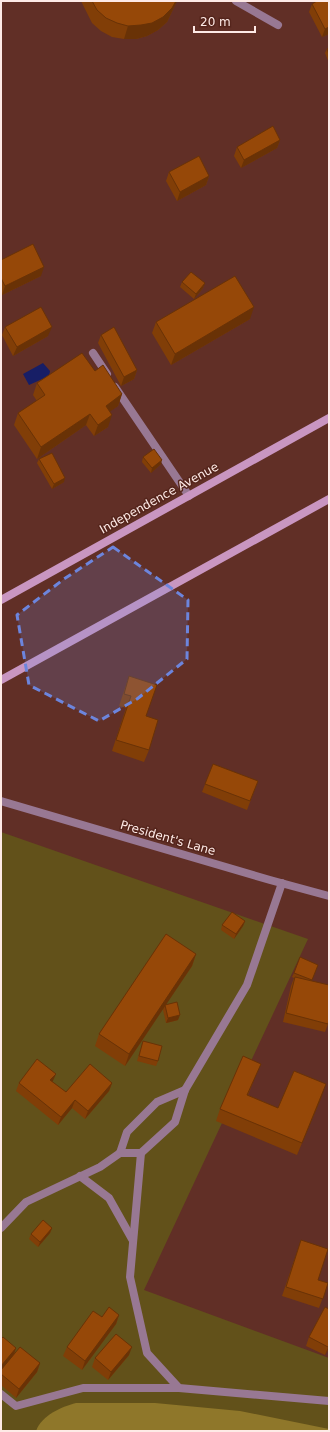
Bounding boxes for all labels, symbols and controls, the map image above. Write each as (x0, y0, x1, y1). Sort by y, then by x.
scale bar (194, 8, 255, 34)
text: 20 m (200, 15, 231, 29)
street label: Independence Avenue (97, 459, 221, 537)
street label: President's Lane (119, 818, 217, 858)

